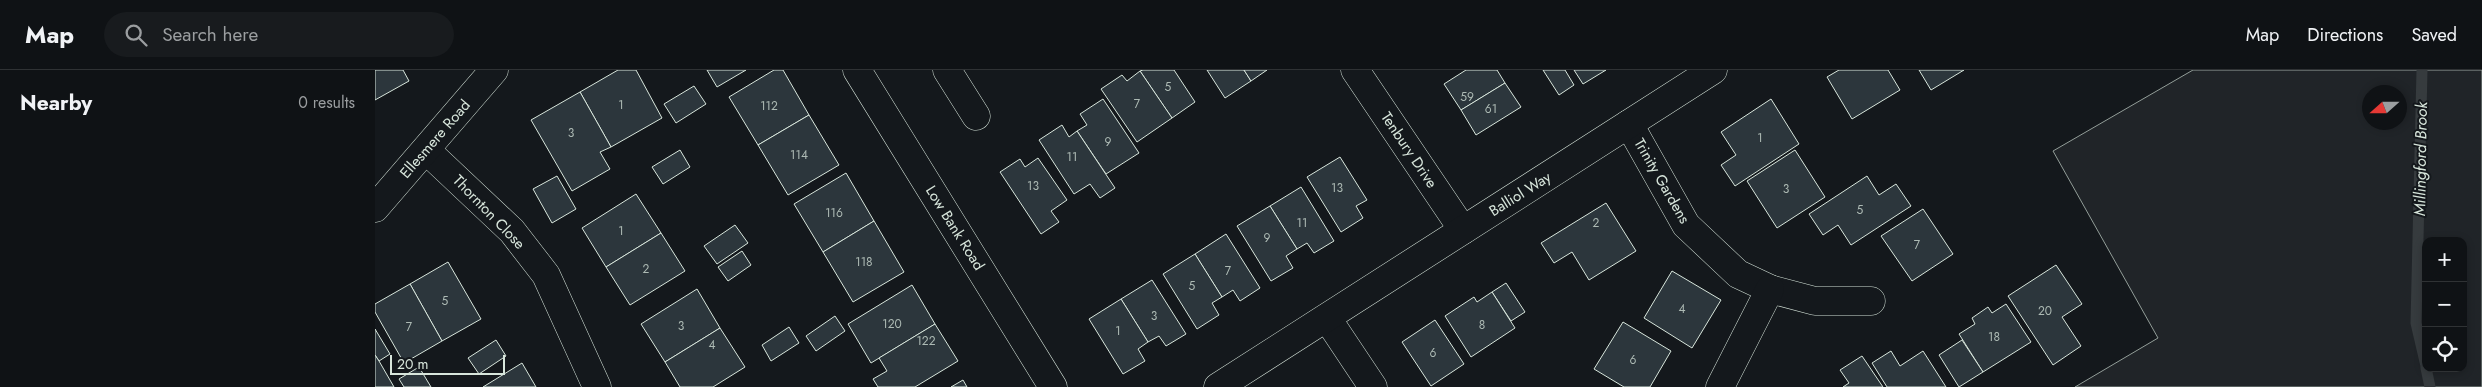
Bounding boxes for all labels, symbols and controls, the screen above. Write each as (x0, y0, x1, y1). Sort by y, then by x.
search box (104, 12, 454, 57)
text: Map (25, 17, 74, 52)
icon: search (122, 21, 150, 49)
text: Search here (162, 21, 258, 48)
text: Map (2246, 22, 2279, 48)
text: Directions (2307, 22, 2383, 48)
text: Saved (2411, 22, 2457, 48)
house number: 5 (1165, 78, 1172, 96)
north arrow (2362, 85, 2407, 130)
text: Nearby (20, 88, 92, 118)
house number: 59 (1460, 88, 1474, 106)
text: 0 results (298, 91, 355, 114)
street label: Ellesmere Road (395, 95, 475, 183)
house number: 7 (1134, 95, 1141, 113)
house number: 1 (618, 96, 624, 114)
house number: 112 (760, 97, 778, 115)
house number: 61 (1485, 100, 1497, 118)
water label: Millingford Brook (2408, 101, 2433, 216)
street label: Tenbury Drive (1375, 108, 1443, 193)
house number: 3 (568, 124, 575, 142)
house number: 1 (1757, 129, 1763, 147)
house number: 9 (1105, 133, 1112, 151)
street label: Trinity Gardens (1629, 134, 1695, 228)
house number: 114 (790, 146, 808, 164)
house number: 11 (1067, 148, 1077, 166)
street label: Balliol Way (1485, 166, 1556, 222)
street label: Thornton Close (448, 170, 530, 254)
house number: 13 (1027, 177, 1039, 195)
house number: 13 (1331, 179, 1343, 197)
house number: 3 (1783, 180, 1790, 198)
street label: Low Bank Road (920, 181, 990, 275)
house number: 5 (1857, 201, 1864, 219)
house number: 116 (825, 204, 843, 222)
house number: 11 (1297, 214, 1307, 232)
house number: 2 (1593, 214, 1600, 232)
house number: 1 (618, 222, 624, 240)
house number: 9 (1264, 229, 1271, 247)
house number: 7 (1914, 236, 1921, 254)
map controls (2422, 237, 2467, 372)
button: + (2422, 237, 2467, 282)
house number: 118 (855, 253, 873, 271)
house number: 2 (643, 260, 650, 278)
house number: 7 (1225, 262, 1232, 280)
house number: 5 (1189, 277, 1196, 295)
button: − (2422, 282, 2467, 327)
house number: 5 (442, 292, 449, 310)
house number: 4 (1679, 300, 1686, 318)
house number: 20 (2038, 302, 2052, 320)
house number: 3 (1151, 307, 1158, 325)
house number: 120 (882, 315, 902, 333)
house number: 8 (1479, 316, 1485, 334)
house number: 3 (678, 317, 685, 335)
house number: 7 (406, 318, 413, 336)
house number: 1 (1115, 322, 1121, 340)
button: locate (2422, 327, 2467, 372)
house number: 18 (1988, 328, 2000, 346)
house number: 122 (916, 332, 936, 350)
house number: 4 (709, 336, 716, 354)
house number: 6 (1430, 344, 1437, 362)
house number: 6 (1630, 351, 1637, 369)
scale bar (390, 352, 505, 375)
text: 20 m (397, 354, 429, 374)

